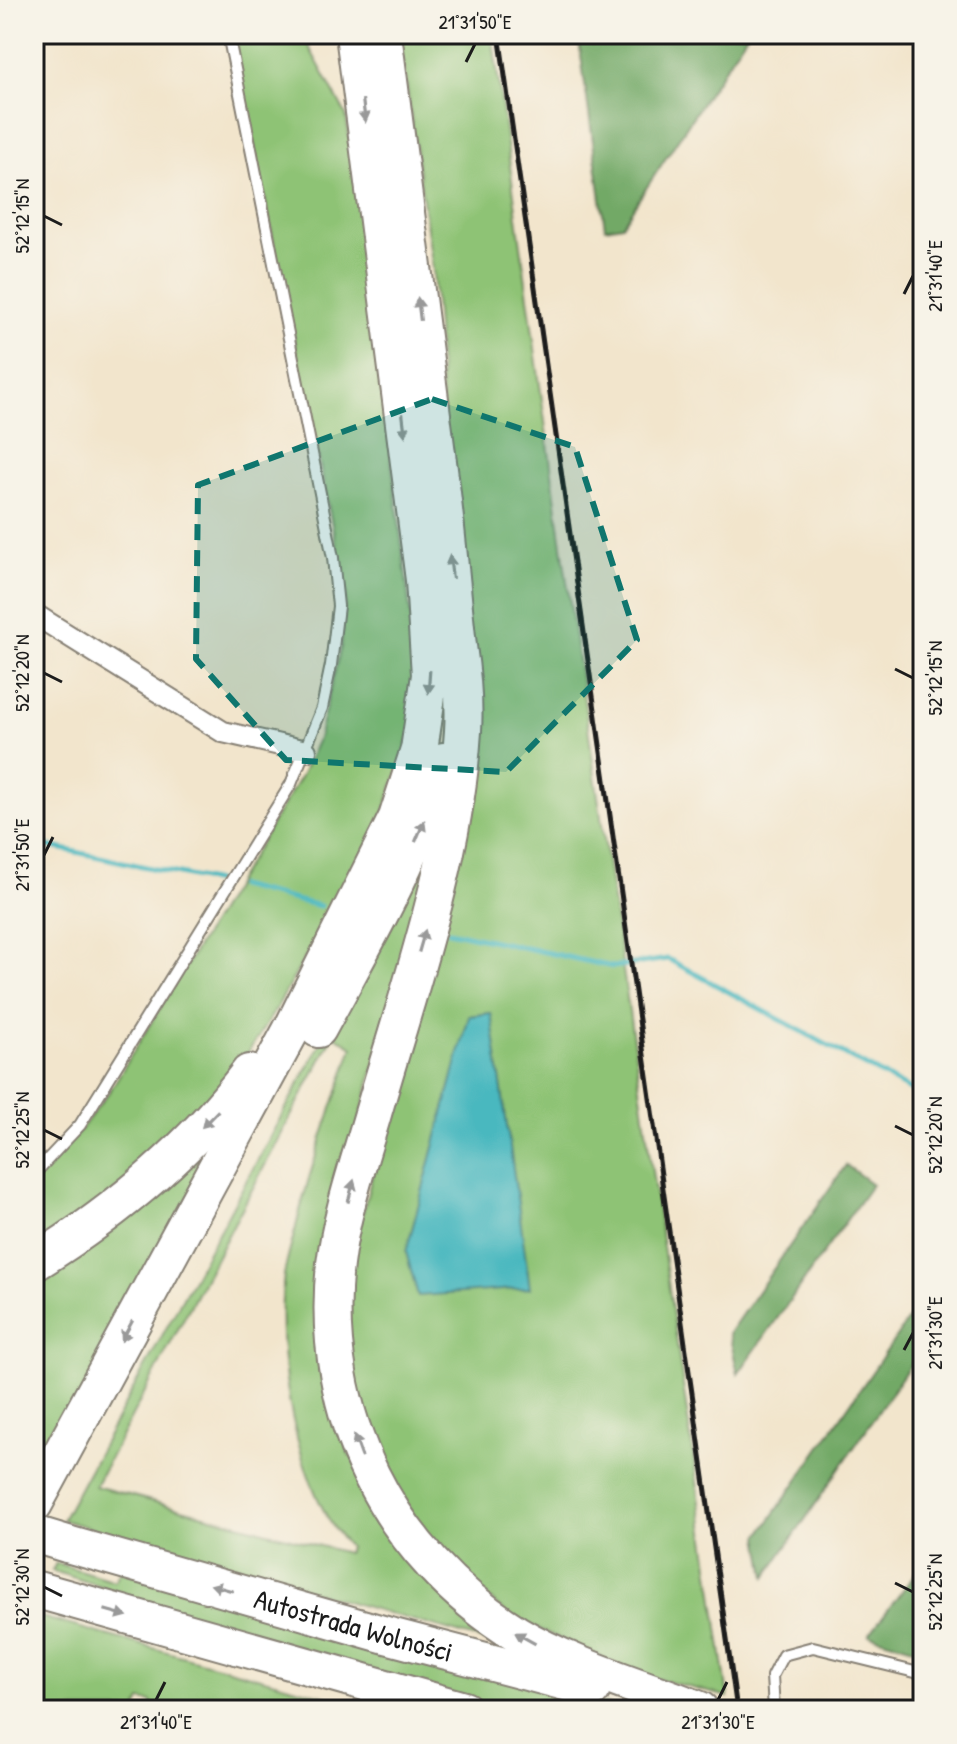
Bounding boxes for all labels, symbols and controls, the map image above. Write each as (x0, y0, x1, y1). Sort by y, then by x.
text: 21°31'50"E (438, 8, 512, 35)
one-way arrow (358, 99, 371, 124)
text: 52°12'15"N (8, 179, 35, 253)
text: 21°31'40"E (921, 240, 948, 312)
one-way arrow (412, 296, 425, 321)
one-way arrow (398, 413, 411, 438)
one-way arrow (445, 554, 458, 579)
text: 52°12'20"N (8, 634, 35, 712)
text: 52°12'15"N (921, 641, 948, 715)
one-way arrow (422, 670, 435, 695)
text: 21°31'50"E (8, 818, 35, 892)
one-way arrow (413, 819, 426, 843)
one-way arrow (416, 928, 429, 952)
text: 52°12'25"N (8, 1092, 35, 1168)
text: 52°12'20"N (921, 1096, 948, 1174)
one-way arrow (202, 1110, 220, 1129)
one-way arrow (345, 1179, 357, 1204)
text: 21°31'30"E (921, 1296, 948, 1370)
one-way arrow (121, 1320, 135, 1342)
one-way arrow (351, 1434, 363, 1458)
text: 52°12'30"N (8, 1549, 35, 1625)
text: 52°12'25"N (921, 1554, 948, 1630)
street label: Autostrada Wolności (250, 1579, 457, 1671)
one-way arrow (209, 1581, 233, 1594)
one-way arrow (105, 1607, 129, 1620)
one-way arrow (514, 1631, 536, 1645)
text: 21°31'40"E (120, 1708, 192, 1735)
text: 21°31'30"E (681, 1708, 755, 1735)

